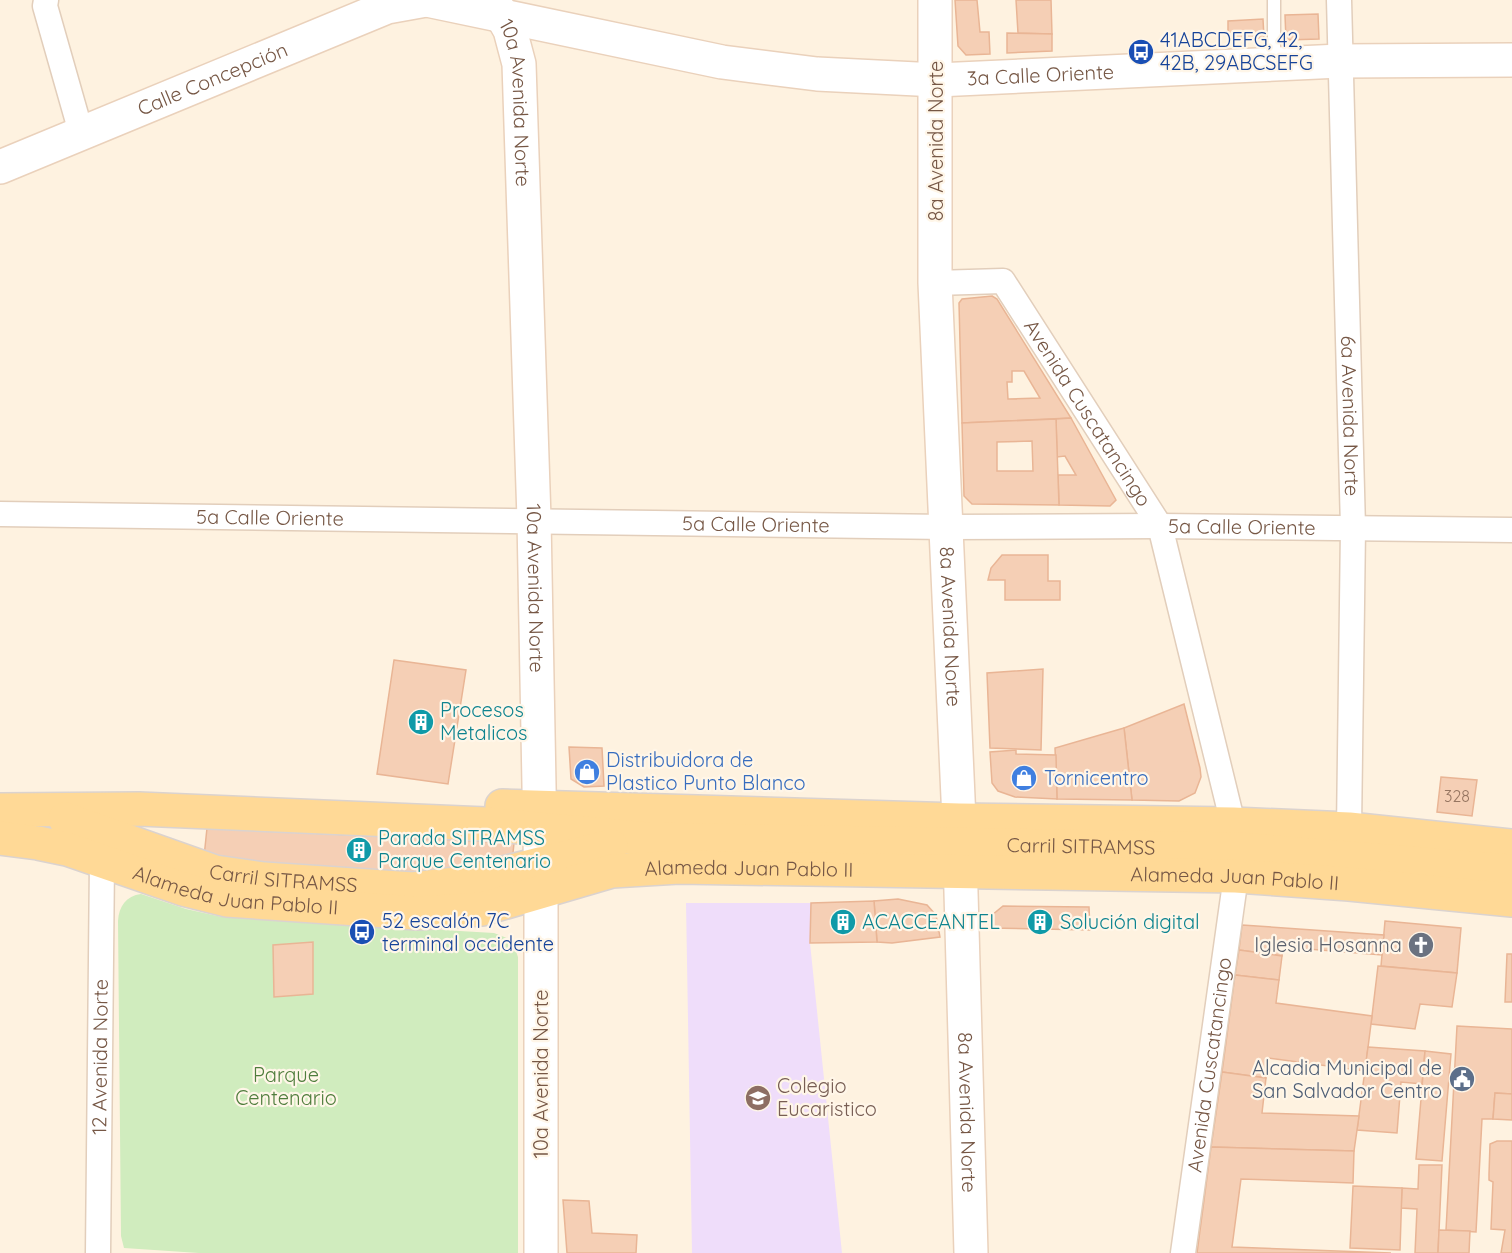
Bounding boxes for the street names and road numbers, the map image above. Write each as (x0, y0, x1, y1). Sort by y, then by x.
street label: 10a Avenida Norte (494, 14, 536, 187)
street label: Calle Concepción (134, 37, 291, 121)
street label: 3a Calle Oriente (966, 59, 1115, 91)
street label: 8a Avenida Norte (923, 61, 948, 221)
street label: Avenida Cuscatancingo (1019, 315, 1157, 511)
street label: 6a Avenida Norte (1336, 335, 1365, 496)
street label: 10a Avenida Norte (521, 503, 550, 673)
street label: 5a Calle Oriente (196, 504, 344, 531)
street label: 5a Calle Oriente (682, 510, 830, 537)
street label: 5a Calle Oriente (1168, 513, 1316, 540)
street label: 8a Avenida Norte (935, 546, 967, 707)
street label: Carril SITRAMSS (1006, 832, 1155, 860)
street label: Alameda Juan Pablo II (644, 854, 854, 882)
street label: Carril SITRAMSS (208, 858, 358, 897)
street label: Alameda Juan Pablo II (130, 860, 339, 920)
street label: Alameda Juan Pablo II (1130, 861, 1340, 895)
street label: Avenida Cuscatancingo (1181, 956, 1236, 1174)
street label: 12 Avenida Norte (86, 979, 113, 1135)
street label: 10a Avenida Norte (528, 990, 553, 1158)
street label: 8a Avenida Norte (953, 1032, 982, 1193)

